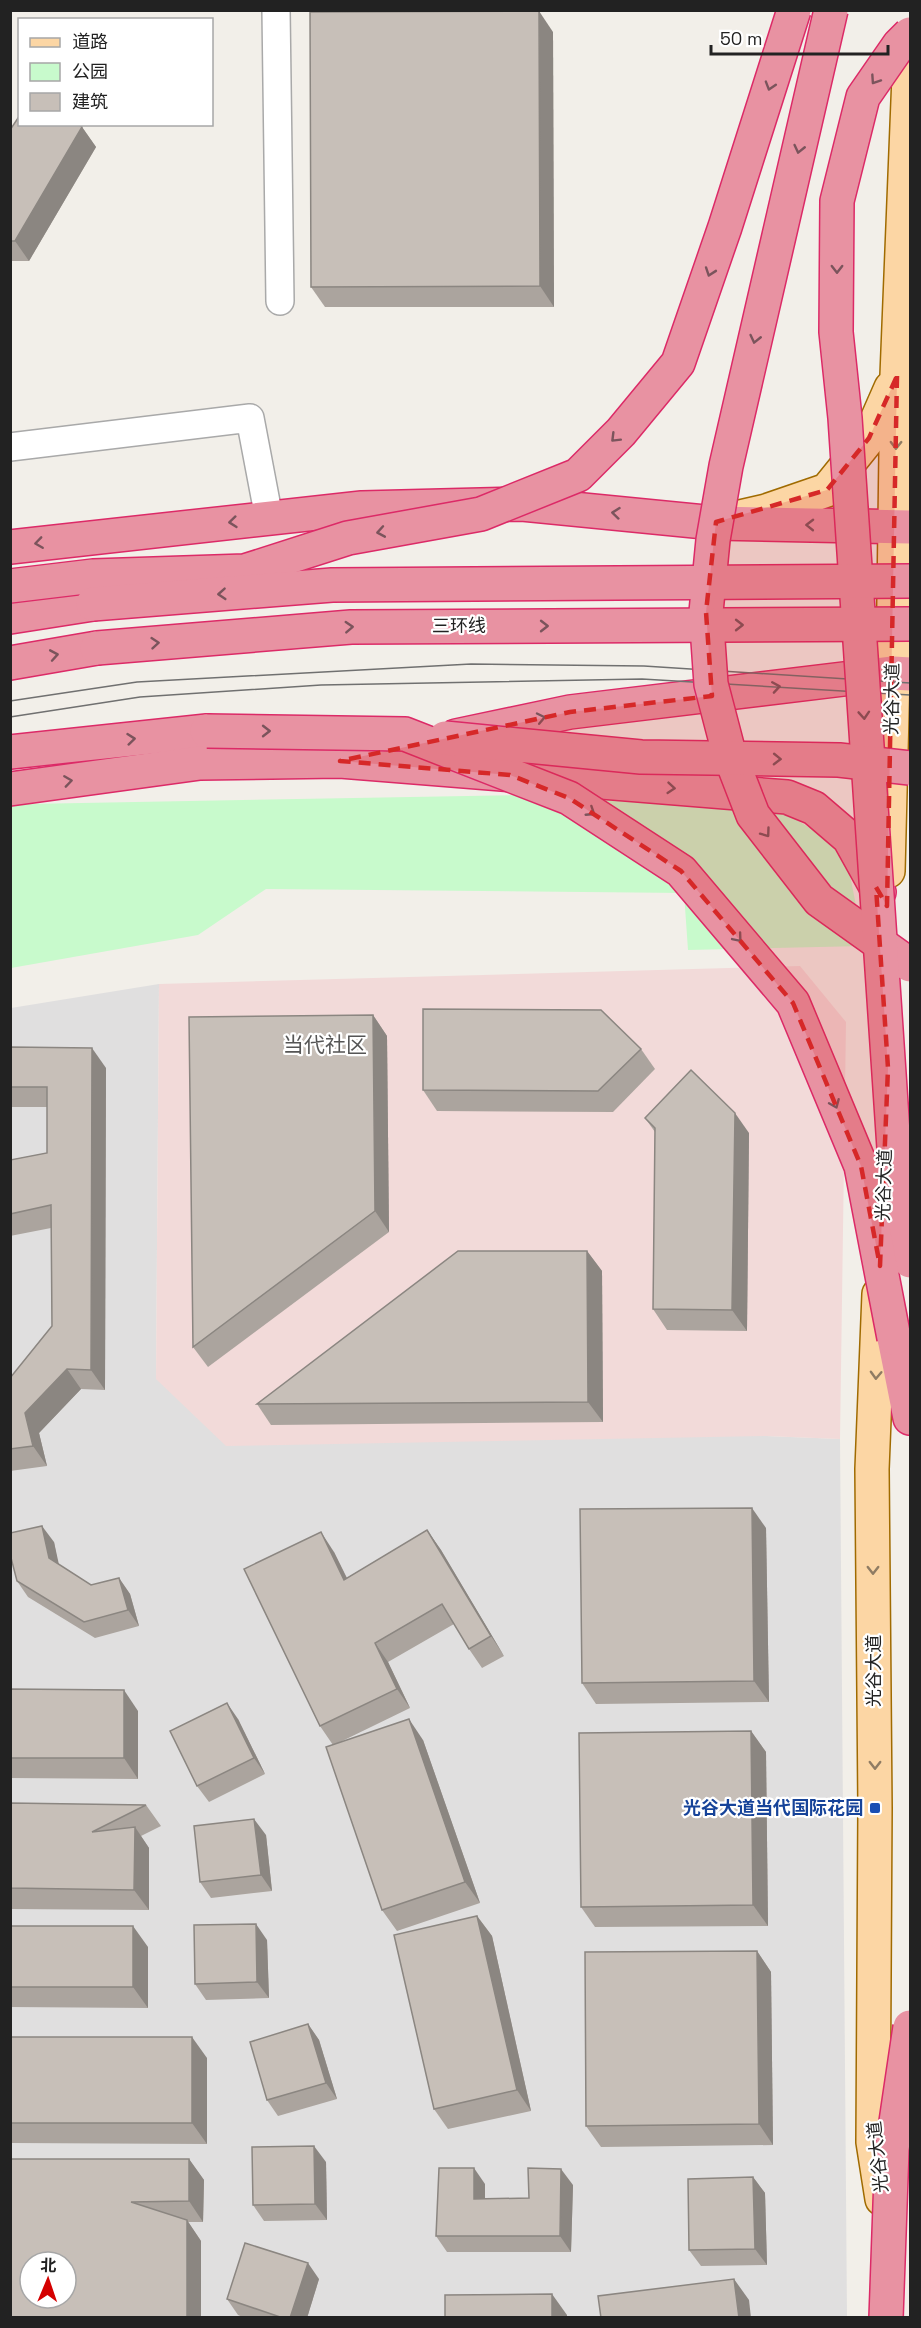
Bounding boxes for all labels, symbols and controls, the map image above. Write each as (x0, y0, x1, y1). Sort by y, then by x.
legend (18, 18, 213, 126)
scale bar (711, 18, 888, 56)
text: 50 m (720, 27, 762, 50)
text: 道路 (72, 30, 108, 53)
text: 公园 (72, 60, 108, 83)
one-way arrow (871, 74, 882, 85)
one-way arrow (764, 80, 777, 91)
text: 建筑 (72, 90, 108, 113)
one-way arrow (793, 144, 806, 154)
one-way arrow (831, 264, 843, 273)
one-way arrow (704, 266, 717, 277)
one-way arrow (749, 334, 762, 344)
one-way arrow (611, 431, 622, 442)
one-way arrow (889, 441, 902, 450)
one-way arrow (611, 507, 620, 520)
one-way arrow (228, 515, 237, 528)
one-way arrow (806, 519, 815, 531)
one-way arrow (376, 525, 386, 538)
one-way arrow (34, 536, 43, 548)
one-way arrow (218, 587, 227, 600)
street label: 三环线 (432, 614, 486, 637)
one-way arrow (735, 619, 744, 631)
one-way arrow (540, 620, 549, 632)
one-way arrow (345, 621, 354, 634)
one-way arrow (150, 637, 159, 650)
one-way arrow (49, 650, 58, 662)
street label: 光谷大道 (879, 663, 904, 735)
one-way arrow (771, 681, 781, 693)
one-way arrow (858, 710, 871, 719)
one-way arrow (536, 712, 546, 725)
one-way arrow (261, 725, 270, 737)
one-way arrow (127, 733, 136, 746)
one-way arrow (773, 753, 782, 765)
one-way arrow (64, 775, 73, 787)
one-way arrow (666, 781, 675, 794)
one-way arrow (584, 805, 595, 816)
one-way arrow (759, 827, 770, 838)
one-way arrow (730, 931, 741, 942)
district label: 当代社区 (283, 1031, 367, 1058)
one-way arrow (828, 1098, 840, 1109)
street label: 光谷大道 (871, 1149, 896, 1221)
one-way arrow (870, 1370, 883, 1379)
one-way arrow (867, 1565, 879, 1574)
street label: 光谷大道 (862, 1635, 885, 1707)
one-way arrow (868, 1760, 881, 1769)
place label: 光谷大道当代国际花园 (683, 1796, 863, 1819)
marker: 光谷大道当代国际花园 (868, 1801, 882, 1815)
street label: 光谷大道 (862, 2120, 893, 2194)
north arrow (18, 2250, 78, 2310)
text: 北 (40, 2255, 57, 2276)

